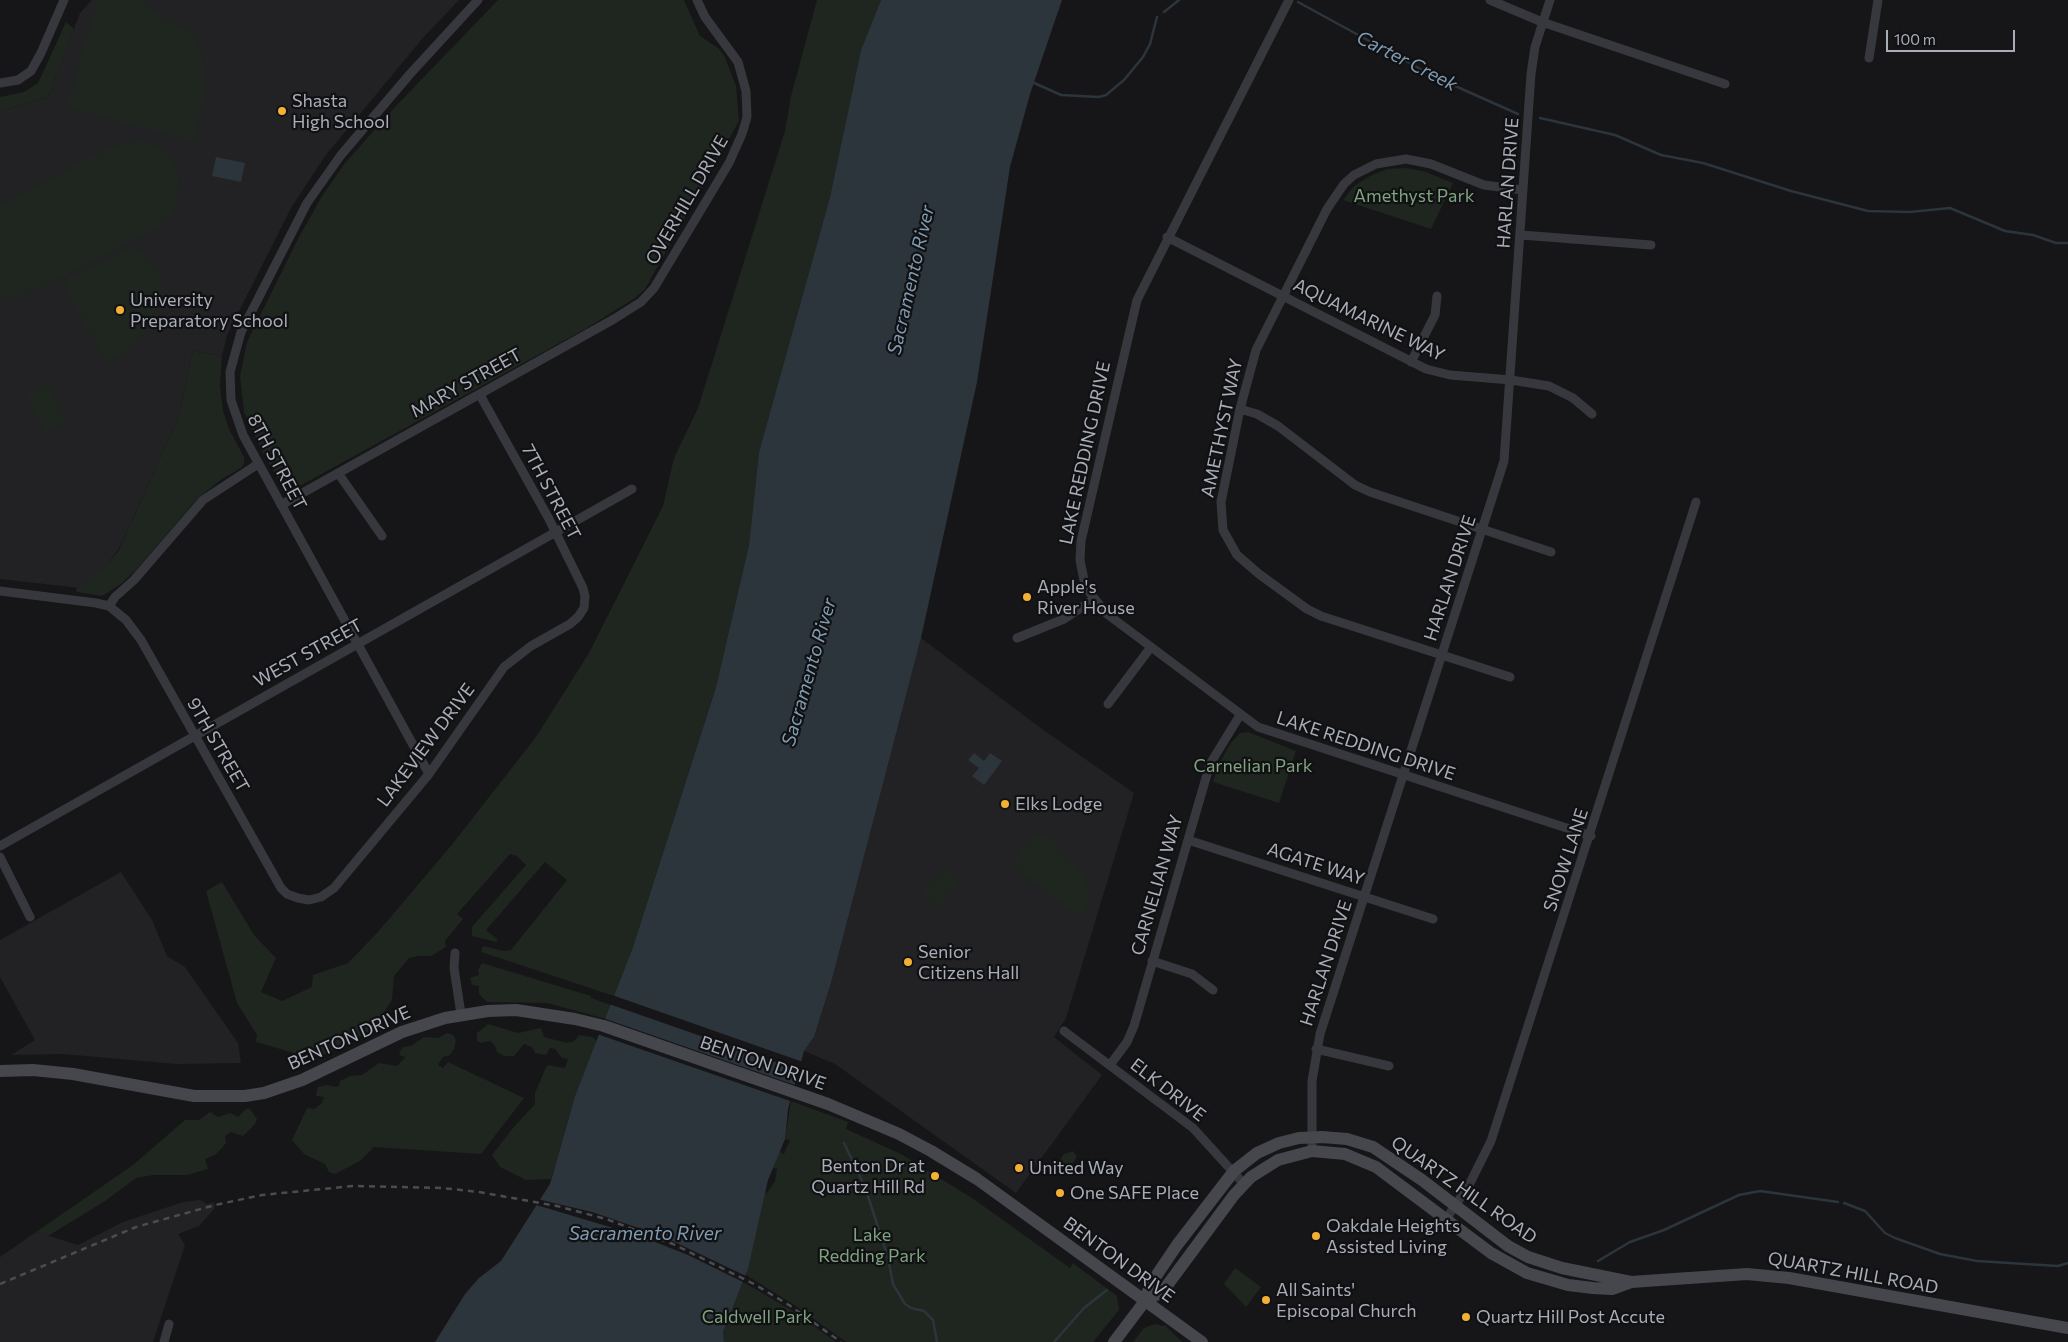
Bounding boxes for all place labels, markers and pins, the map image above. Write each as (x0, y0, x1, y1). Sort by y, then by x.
place label: Shasta High School (292, 90, 389, 132)
marker: Shasta High School (276, 105, 288, 117)
place label: University Preparatory School (130, 289, 288, 332)
marker: University Preparatory School (114, 304, 126, 316)
place label: Apple's River House (1037, 576, 1135, 618)
marker: Apple's River House (1021, 591, 1033, 603)
place label: Elks Lodge (1015, 793, 1102, 815)
marker: Elks Lodge (999, 798, 1011, 810)
place label: Senior Citizens Hall (918, 941, 1019, 984)
marker: Senior Citizens Hall (902, 956, 914, 968)
place label: Benton Dr at Quartz Hill Rd (811, 1155, 925, 1198)
place label: United Way (1029, 1157, 1124, 1179)
marker: United Way (1013, 1162, 1025, 1174)
marker: Benton Dr at Quartz Hill Rd (929, 1170, 941, 1182)
place label: One SAFE Place (1070, 1182, 1199, 1204)
marker: One SAFE Place (1054, 1187, 1066, 1199)
place label: Oakdale Heights Assisted Living (1326, 1215, 1460, 1258)
marker: Oakdale Heights Assisted Living (1310, 1230, 1322, 1242)
place label: All Saints' Episcopal Church (1276, 1279, 1417, 1322)
marker: All Saints' Episcopal Church (1260, 1294, 1272, 1306)
place label: Quartz Hill Post Accute (1476, 1306, 1665, 1328)
marker: Quartz Hill Post Accute (1460, 1311, 1472, 1323)

